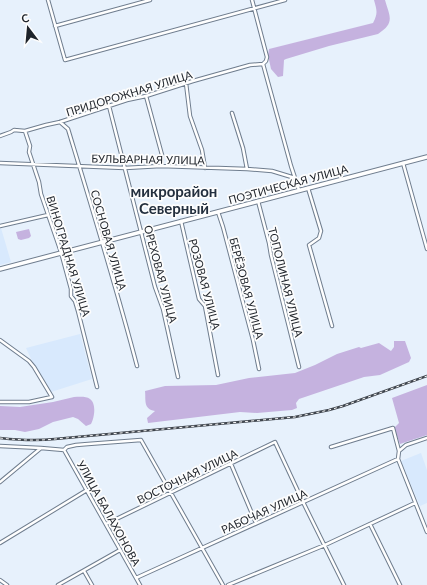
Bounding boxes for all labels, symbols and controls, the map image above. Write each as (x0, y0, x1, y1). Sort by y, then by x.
north arrow (8, 8, 48, 48)
text: С (20, 10, 31, 25)
street label: ПРИДОРОЖНАЯ УЛИЦА (64, 67, 194, 118)
street label: БУЛЬВАРНАЯ УЛИЦА (91, 152, 205, 166)
street label: ПОЭТИЧЕСКАЯ УЛИЦА (227, 162, 350, 206)
district label: микрорайон Северный (131, 182, 217, 217)
street label: СОСНОВАЯ УЛИЦА (88, 188, 130, 292)
street label: ВИНОГРАДНАЯ УЛИЦА (44, 194, 94, 318)
street label: ОРЕХОВАЯ УЛИЦА (142, 224, 180, 325)
street label: ТОПОЛИНАЯ УЛИЦА (266, 226, 306, 339)
street label: БЕРЁЗОВАЯ УЛИЦА (227, 236, 267, 341)
street label: РОЗОВАЯ УЛИЦА (187, 237, 224, 331)
street label: ВОСТОЧНАЯ УЛИЦА (135, 446, 240, 506)
street label: УЛИЦА БАЛАХОНОВА (75, 458, 144, 568)
street label: РАБОЧАЯ УЛИЦА (219, 486, 309, 536)

